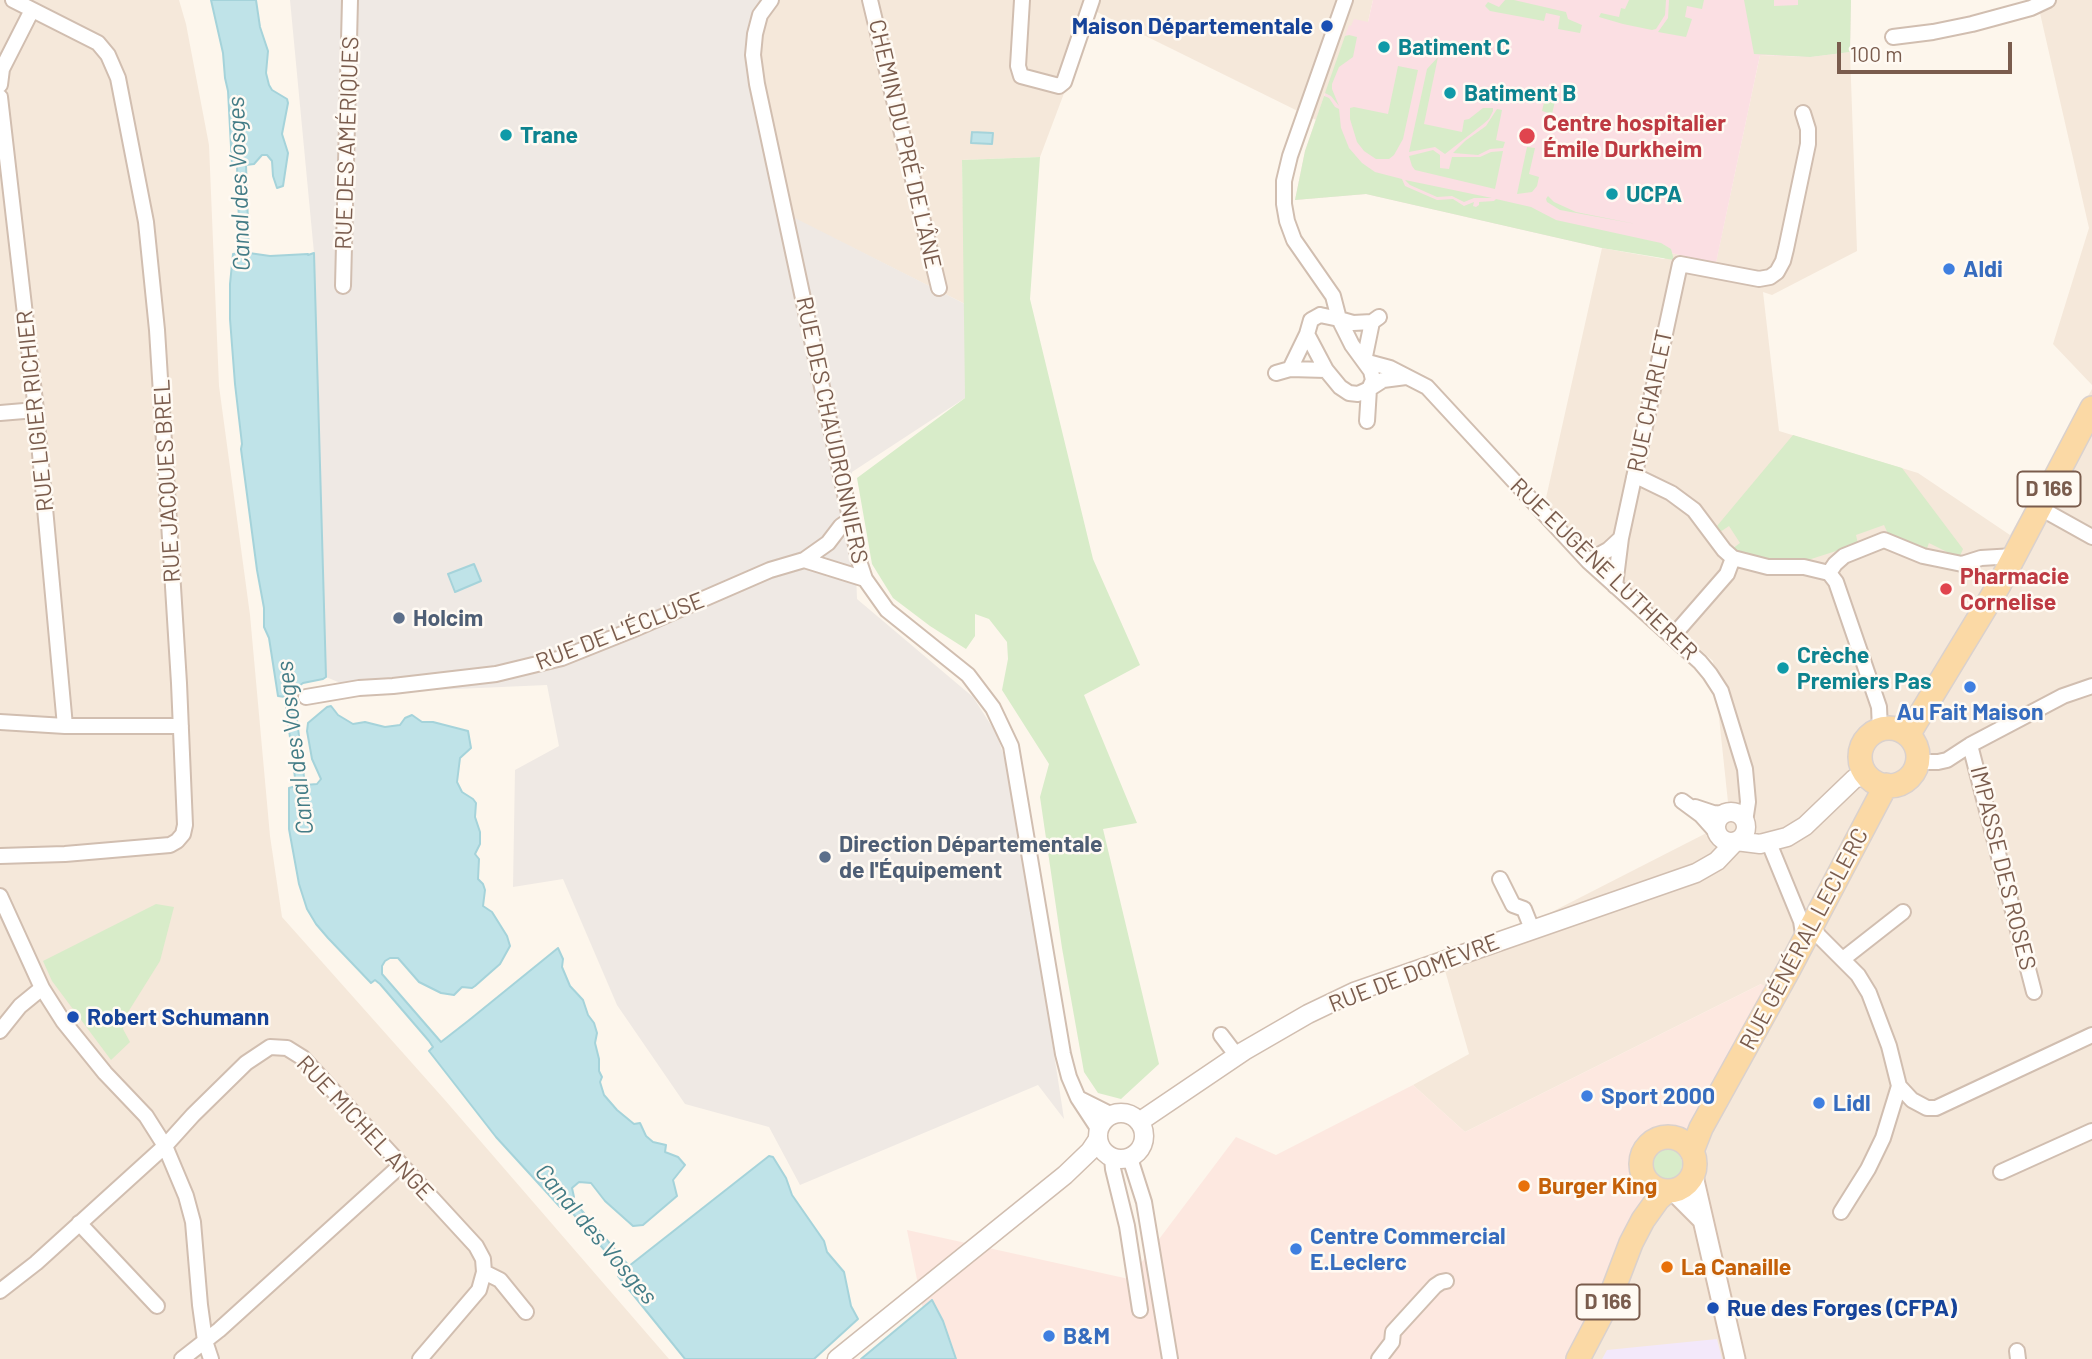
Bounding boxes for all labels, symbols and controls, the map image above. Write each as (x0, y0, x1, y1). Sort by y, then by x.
place label: Maison Départementale (1072, 12, 1313, 40)
street label: CHEMIN DU PRÉ DE L'ÂNE (863, 17, 947, 271)
marker: Maison Départementale (1319, 18, 1335, 34)
scale bar (1840, 28, 2015, 72)
place label: Batiment C (1398, 33, 1510, 61)
street label: RUE DES AMÉRIQUES (329, 36, 365, 250)
marker: Batiment C (1376, 39, 1392, 55)
text: 100 m (1850, 41, 1903, 66)
place label: Batiment B (1464, 79, 1577, 107)
marker: Batiment B (1442, 85, 1458, 101)
water label: Canal des Vosges (222, 96, 256, 272)
place label: Centre hospitalier Émile Durkheim (1543, 109, 1726, 163)
place label: Trane (520, 121, 578, 149)
marker: Centre hospitalier Émile Durkheim (1517, 126, 1537, 146)
marker: Trane (498, 127, 514, 143)
place label: UCPA (1626, 180, 1682, 208)
marker: UCPA (1604, 186, 1620, 202)
place label: Aldi (1963, 255, 2003, 283)
marker: Aldi (1941, 261, 1957, 277)
street label: RUE DES CHAUDRONNIERS (790, 294, 874, 566)
street label: RUE LIGIER RICHIER (11, 309, 59, 513)
street label: RUE CHARLET (1621, 327, 1679, 475)
street label: RUE JACQUES BREL (148, 379, 186, 583)
street label: RUE EUGÈNE LUTHERER (1505, 472, 1703, 666)
road number: D 166 (2018, 472, 2080, 506)
place label: Pharmacie Cornelise (1960, 562, 2069, 616)
marker: Pharmacie Cornelise (1938, 581, 1954, 597)
street label: RUE DE L'ÉCLUSE (532, 586, 708, 676)
place label: Holcim (413, 604, 483, 632)
marker: Holcim (391, 610, 407, 626)
place label: Crèche Premiers Pas (1797, 641, 1931, 695)
water label: Canal des Vosges (270, 659, 320, 837)
marker: Crèche Premiers Pas (1775, 660, 1791, 676)
marker: Au Fait Maison (1962, 679, 1978, 695)
place label: Au Fait Maison (1896, 698, 2044, 726)
street label: IMPASSE DES ROSES (1964, 763, 2042, 973)
street label: RUE GÉNÉRAL LECLERC (1734, 823, 1874, 1055)
place label: Direction Départementale de l'Équipement (839, 830, 1102, 884)
marker: Direction Départementale de l'Équipement (817, 849, 833, 865)
street label: RUE DE DOMÈVRE (1325, 928, 1503, 1018)
place label: Robert Schumann (87, 1003, 269, 1031)
marker: Robert Schumann (65, 1009, 81, 1025)
street label: RUE MICHEL ANGE (291, 1050, 439, 1206)
place label: Sport 2000 (1601, 1082, 1715, 1110)
marker: Sport 2000 (1579, 1088, 1595, 1104)
place label: Lidl (1833, 1089, 1871, 1117)
marker: Lidl (1811, 1095, 1827, 1111)
water label: Canal des Vosges (529, 1158, 663, 1310)
place label: Burger King (1538, 1172, 1657, 1200)
marker: Burger King (1516, 1178, 1532, 1194)
place label: Centre Commercial E.Leclerc (1310, 1222, 1506, 1276)
marker: Centre Commercial E.Leclerc (1288, 1241, 1304, 1257)
place label: La Canaille (1681, 1253, 1791, 1281)
marker: La Canaille (1659, 1259, 1675, 1275)
road number: D 166 (1576, 1284, 1640, 1320)
place label: Rue des Forges (CFPA) (1727, 1294, 1957, 1322)
marker: Rue des Forges (CFPA) (1705, 1300, 1721, 1316)
place label: B&M (1063, 1322, 1110, 1350)
marker: B&M (1041, 1328, 1057, 1344)

